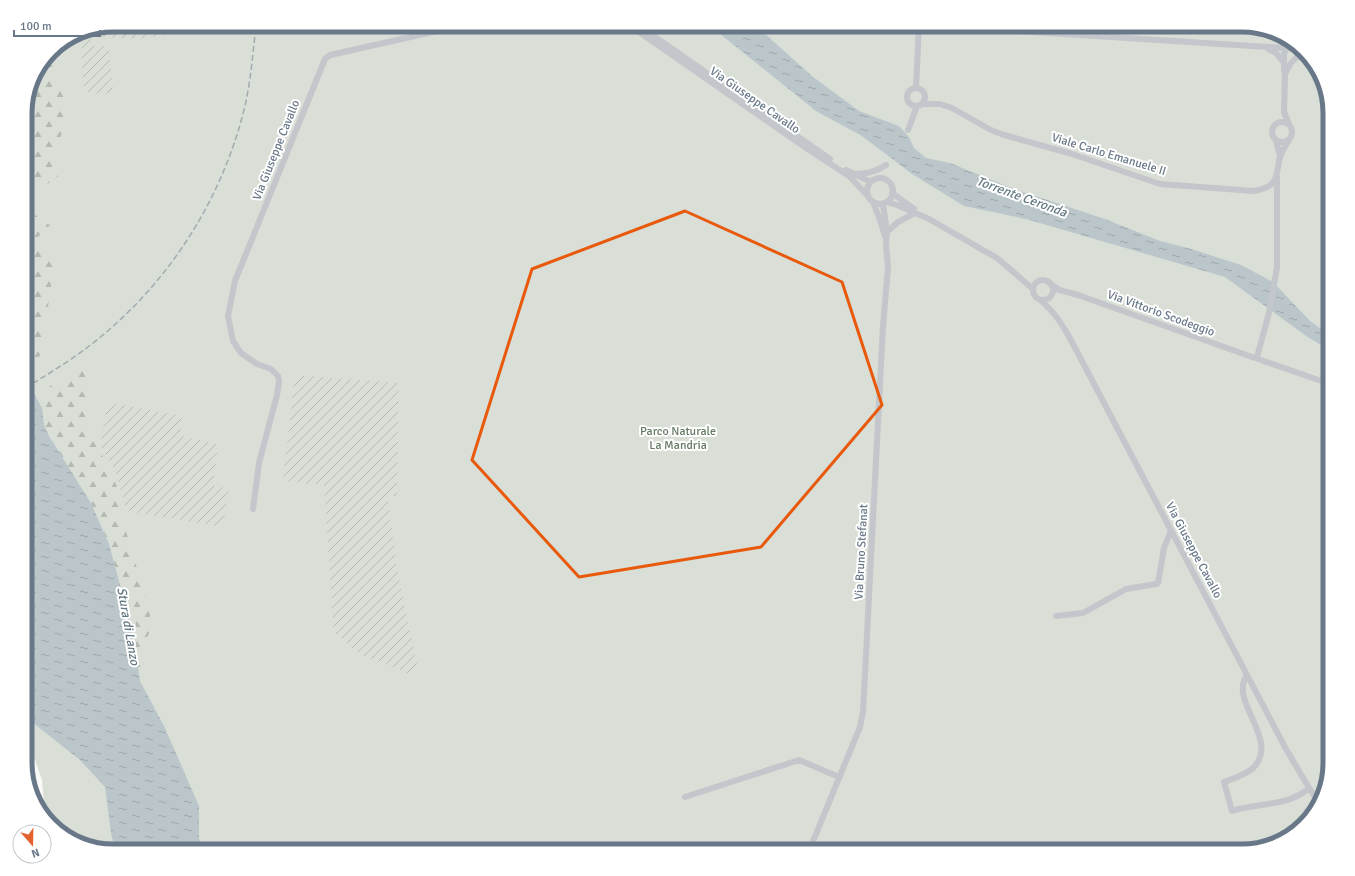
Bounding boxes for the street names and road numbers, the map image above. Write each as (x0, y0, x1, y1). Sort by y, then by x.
street label: Via Giuseppe Cavallo (707, 64, 803, 137)
street label: Via Giuseppe Cavallo (250, 98, 303, 202)
street label: Viale Carlo Emanuele II (1050, 130, 1168, 179)
street label: Via Vittorio Scodeggio (1105, 287, 1217, 340)
street label: Via Giuseppe Cavallo (1162, 500, 1225, 601)
street label: Via Bruno Stefanat (851, 504, 871, 600)

